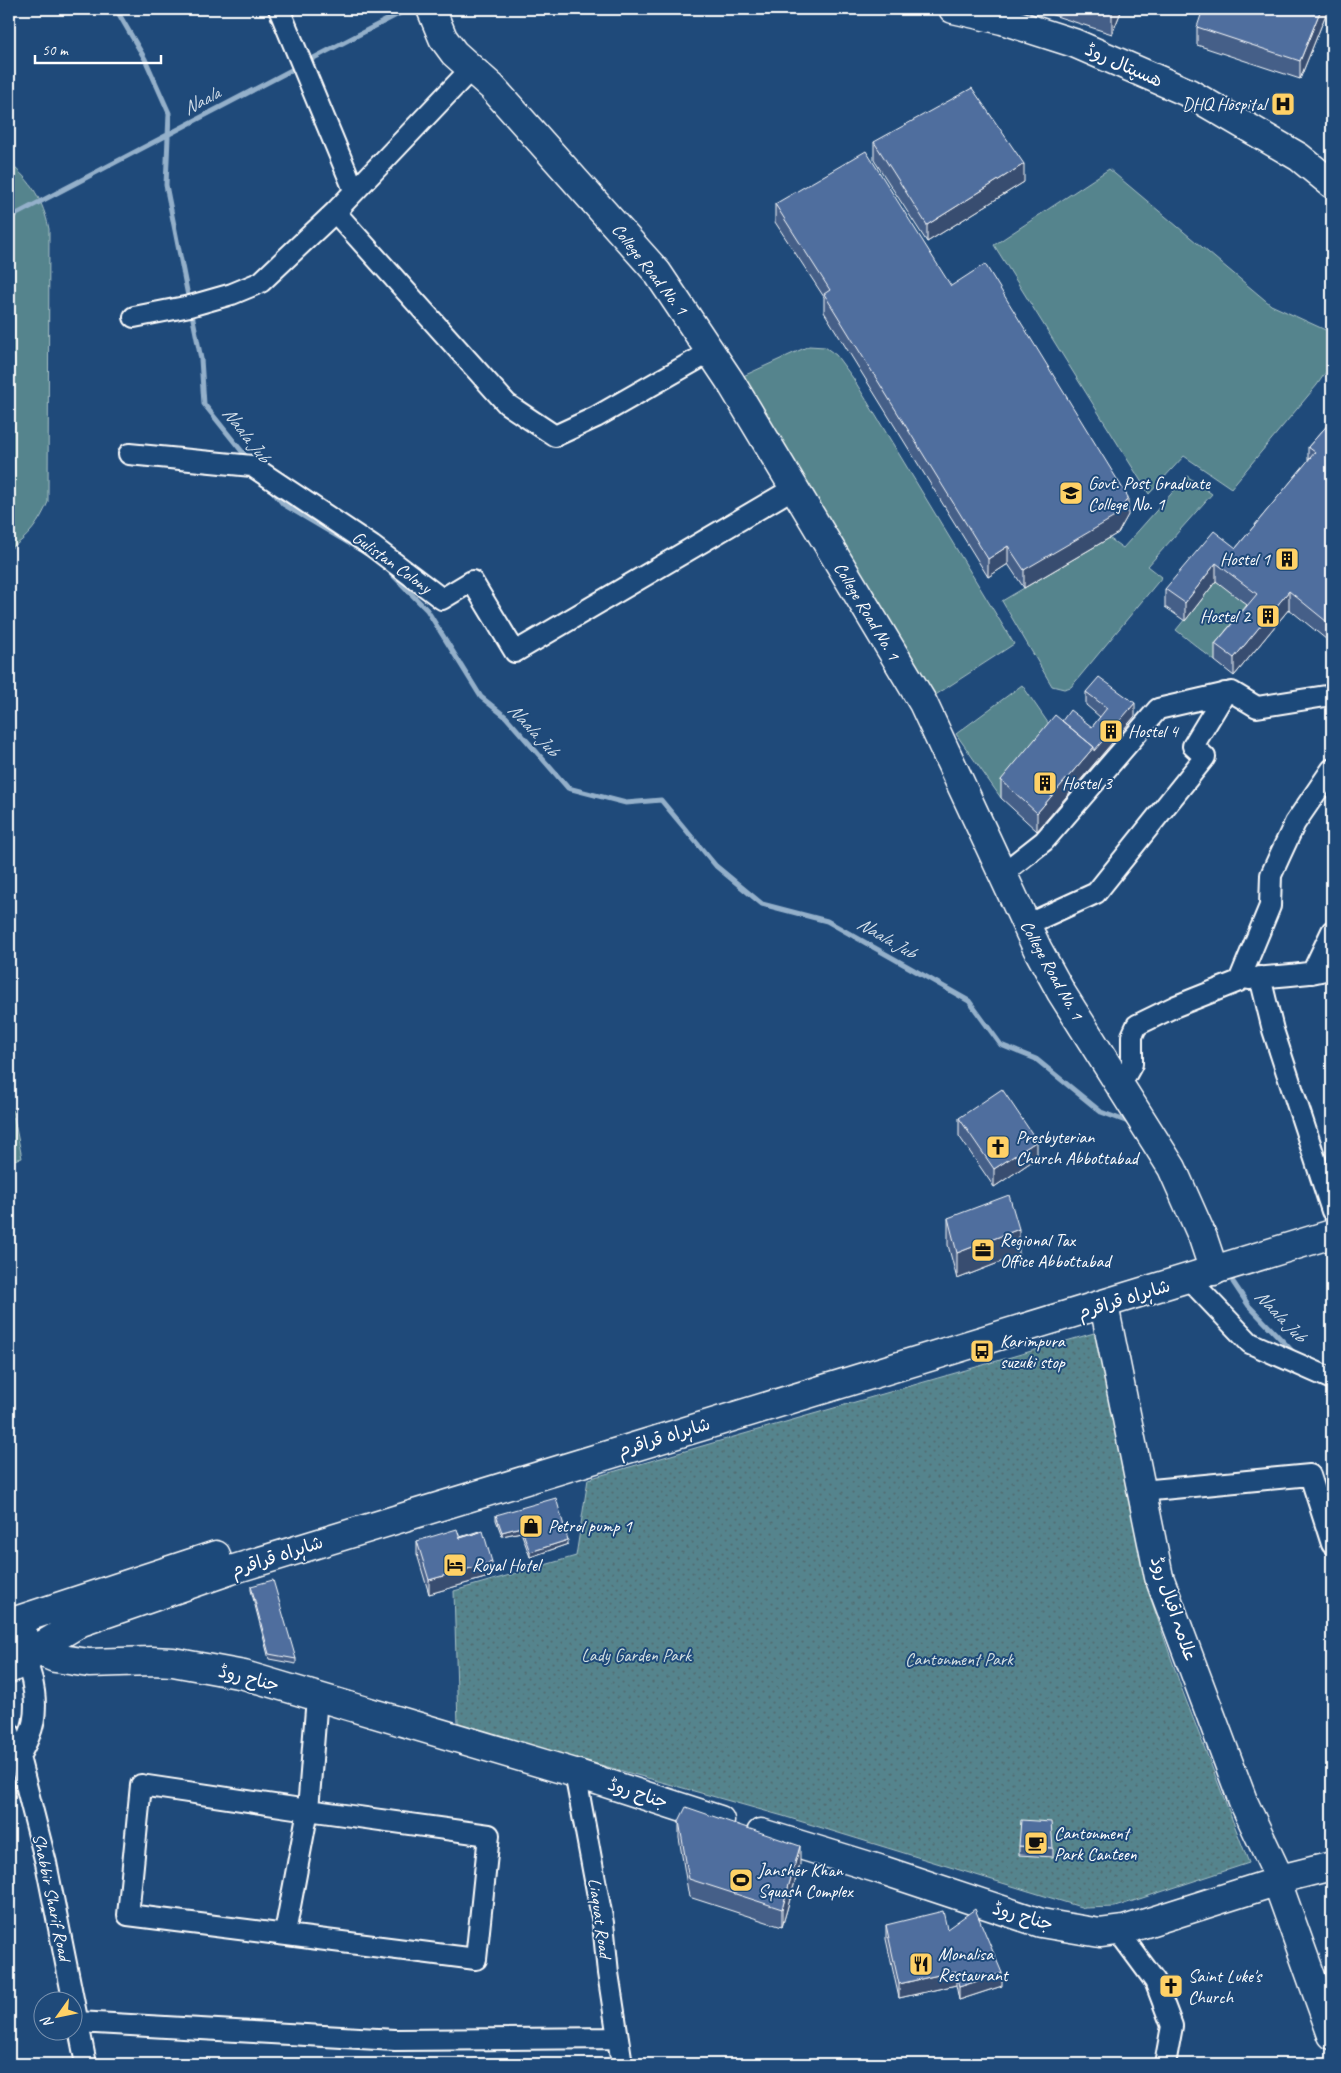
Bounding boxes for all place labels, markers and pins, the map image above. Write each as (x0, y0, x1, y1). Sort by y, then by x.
hospital icon: DHQ Hospital (1270, 91, 1296, 117)
place label: DHQ Hospital (1182, 93, 1269, 115)
place label: Govt. Post Graduate College No. 1 (1088, 472, 1211, 515)
school or university icon: Govt. Post Graduate College No. 1 (1058, 480, 1084, 506)
building icon: Hostel 1 (1274, 546, 1300, 572)
place label: Hostel 1 (1220, 548, 1271, 570)
building icon: Hostel 2 (1255, 603, 1281, 629)
place label: Hostel 2 (1200, 605, 1252, 627)
building icon: Hostel 4 (1098, 718, 1124, 744)
place label: Hostel 4 (1128, 720, 1180, 742)
building icon: Hostel 3 (1032, 770, 1058, 796)
place label: Hostel 3 (1062, 772, 1114, 794)
place label: Presbyterian Church Abbottabad (1016, 1126, 1141, 1169)
church icon: Presbyterian Church Abbottabad (985, 1134, 1011, 1160)
place label: Regional Tax Office Abbottabad (1000, 1229, 1113, 1272)
office icon: Regional Tax Office Abbottabad (970, 1237, 996, 1263)
place label: Karimpura suzuki stop (1000, 1330, 1066, 1373)
bus stop icon: Karimpura suzuki stop (969, 1338, 995, 1364)
shop icon: Petrol pump 1 (518, 1513, 544, 1539)
place label: Petrol pump 1 (548, 1515, 633, 1537)
hotel icon: Royal Hotel (442, 1552, 468, 1578)
place label: Royal Hotel (472, 1554, 543, 1576)
place label: Cantonment Park Canteen (1054, 1822, 1138, 1865)
cafe icon: Cantonment Park Canteen (1023, 1830, 1049, 1856)
place label: Jansher Khan Squash Complex (757, 1859, 854, 1902)
sports icon: Jansher Khan Squash Complex (728, 1867, 754, 1893)
place label: Monalisa Restaurant (938, 1943, 1010, 1986)
restaurant icon: Monalisa Restaurant (908, 1951, 934, 1977)
place label: Saint Luke's Church (1188, 1965, 1263, 2008)
church icon: Saint Luke's Church (1158, 1973, 1184, 1999)

